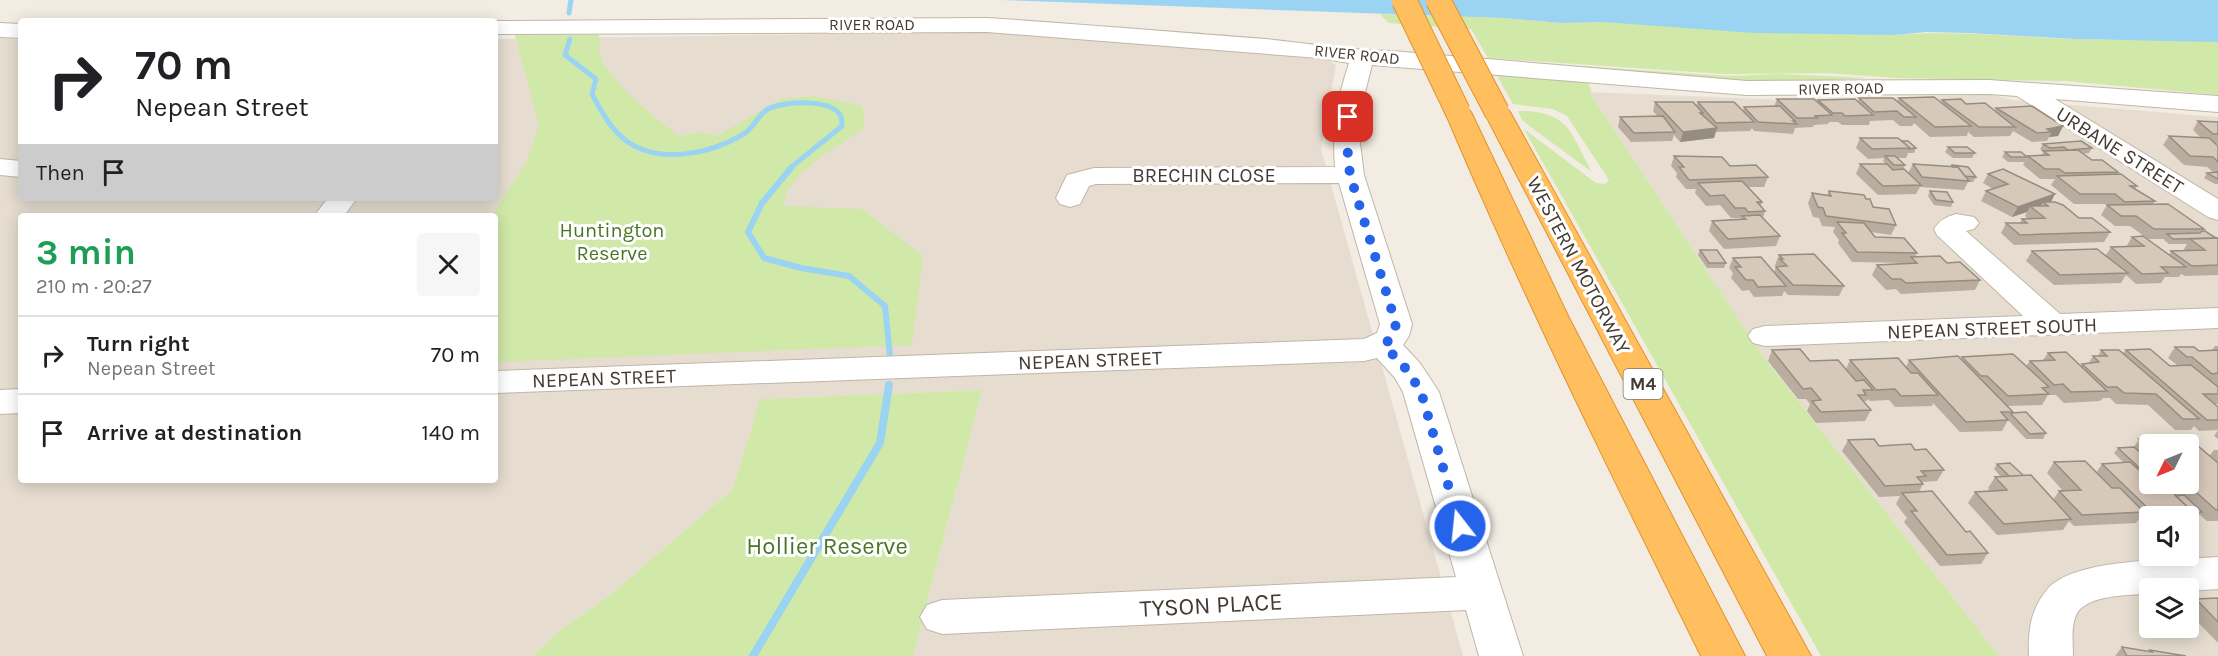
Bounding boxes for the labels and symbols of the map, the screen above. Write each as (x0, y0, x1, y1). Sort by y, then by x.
street label: RIVER ROAD (829, 15, 915, 34)
street label: RIVER ROAD (1313, 41, 1401, 68)
street label: RIVER ROAD (1798, 78, 1884, 99)
pin (1322, 91, 1373, 142)
street label: URBANE STREET (2052, 102, 2188, 199)
street label: BRECHIN CLOSE (1132, 164, 1276, 187)
street label: WESTERN MOTORWAY (1522, 173, 1635, 358)
park label: Huntington Reserve (560, 219, 664, 265)
street label: NEPEAN STREET SOUTH (1887, 313, 2097, 344)
street label: NEPEAN STREET (1018, 346, 1162, 375)
street label: NEPEAN STREET (532, 364, 676, 393)
road number: M4 (1624, 369, 1662, 399)
north arrow (2139, 434, 2199, 494)
position arrow (1428, 494, 1492, 558)
park label: Hollier Reserve (746, 532, 908, 560)
street label: TYSON PLACE (1139, 587, 1283, 623)

